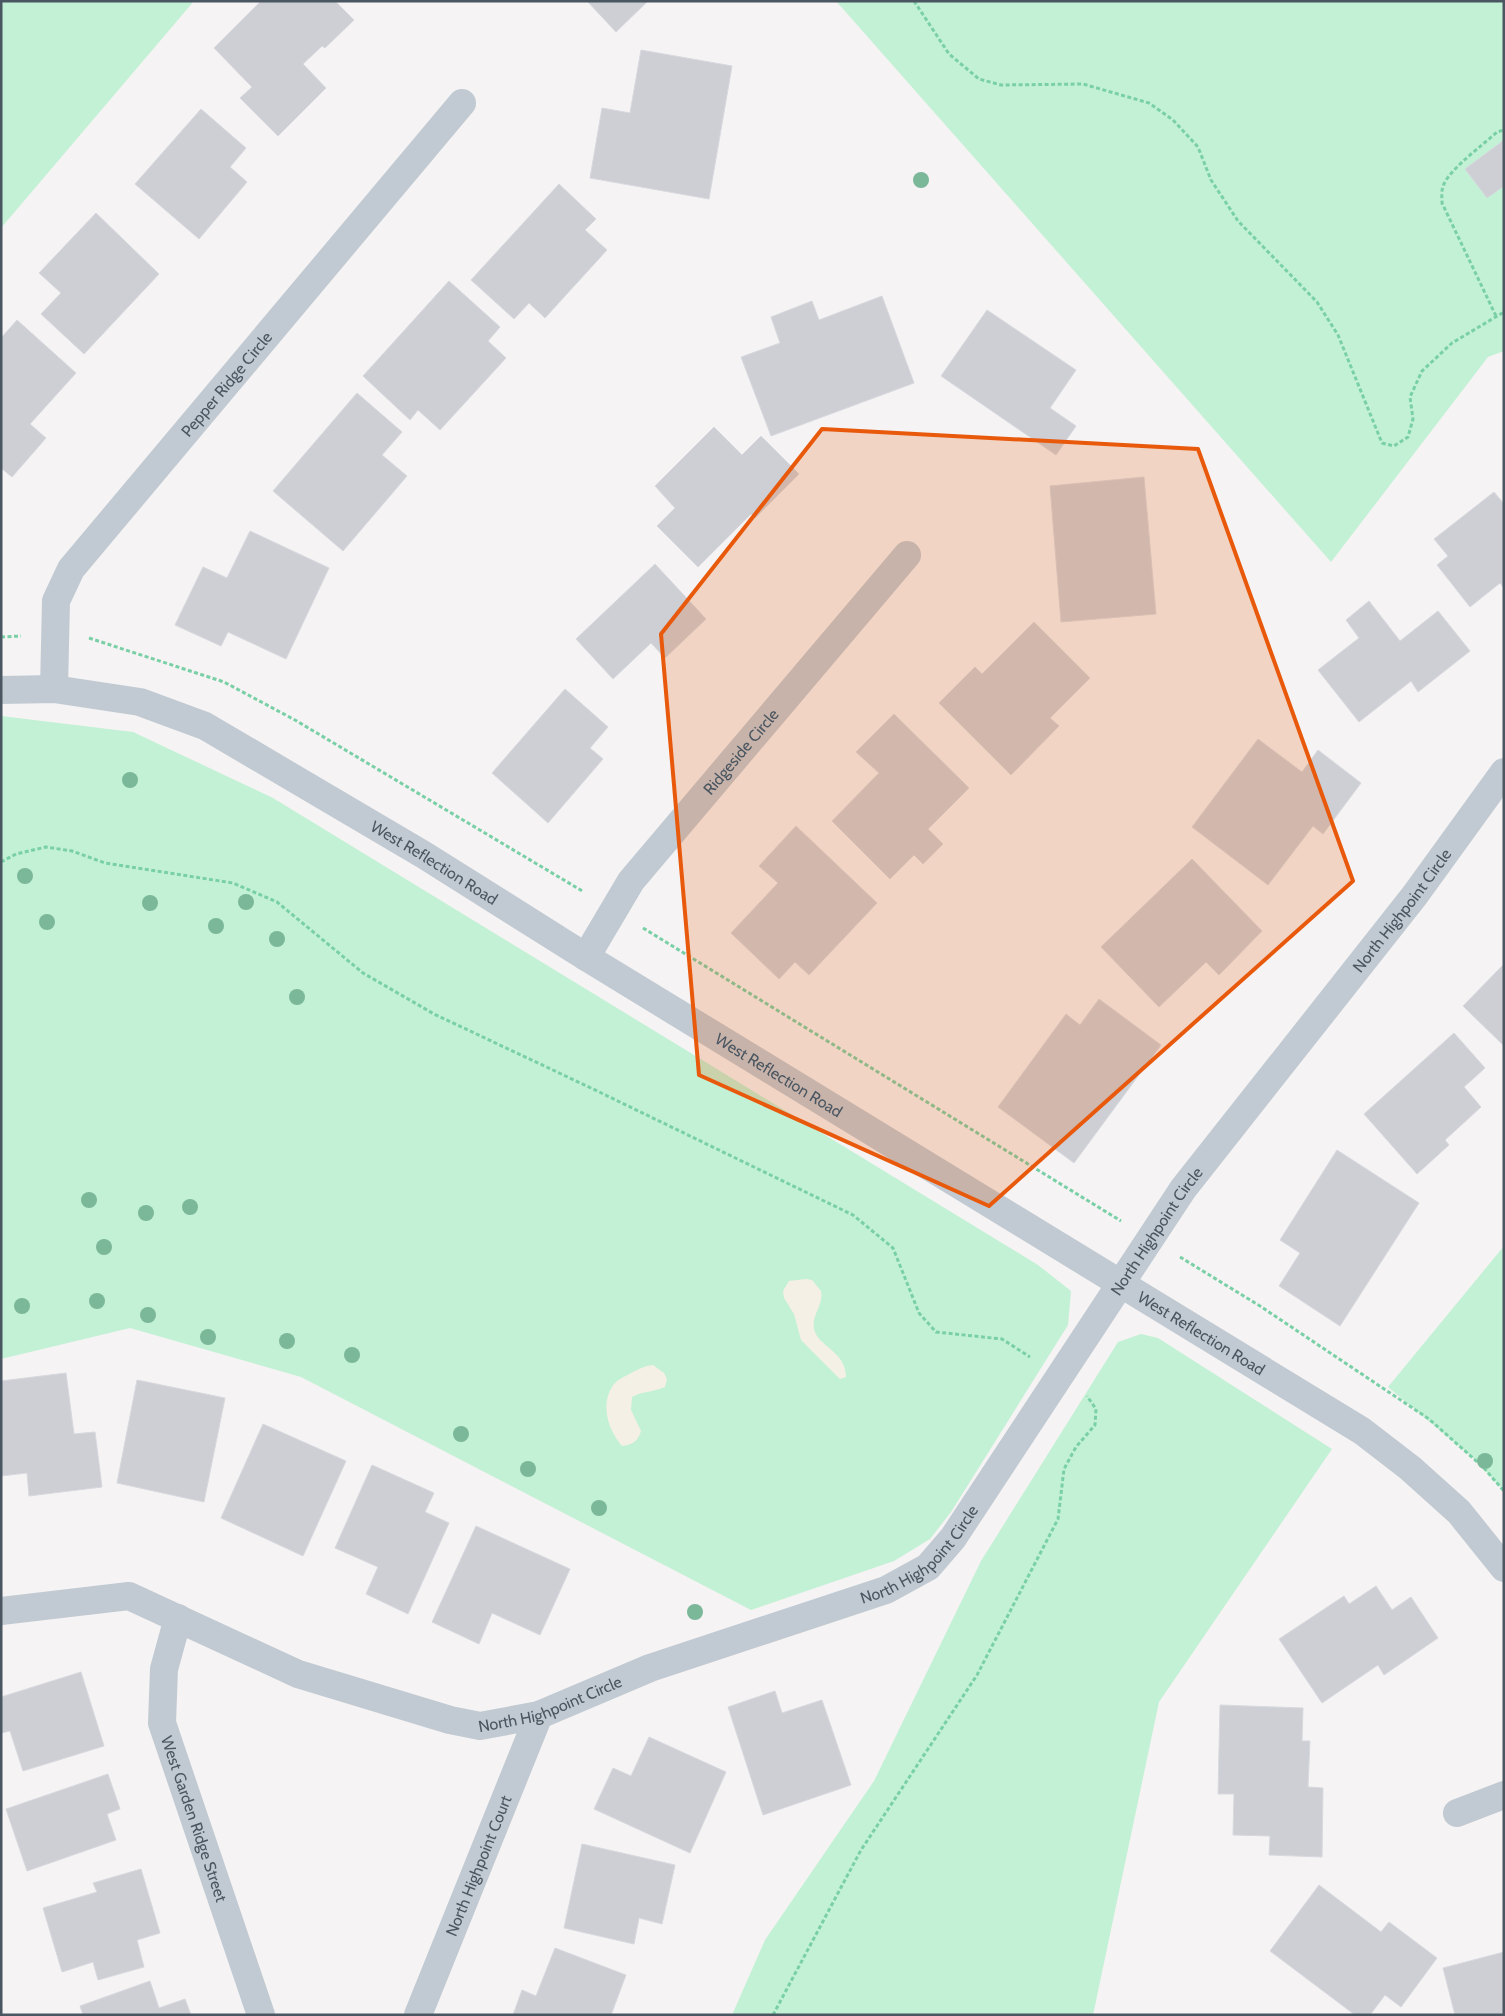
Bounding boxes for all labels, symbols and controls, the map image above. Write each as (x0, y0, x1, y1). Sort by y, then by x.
street label: Pepper Ridge Circle (177, 328, 276, 441)
street label: Ridgeside Circle (699, 705, 783, 799)
street label: West Reflection Road (367, 817, 501, 909)
street label: North Highpoint Circle (1349, 845, 1455, 976)
street label: West Reflection Road (712, 1029, 846, 1121)
street label: North Highpoint Circle (1107, 1163, 1207, 1299)
street label: West Reflection Road (1134, 1287, 1268, 1379)
street label: North Highpoint Circle (858, 1502, 982, 1608)
street label: North Highpoint Circle (477, 1672, 625, 1736)
street label: West Garden Ridge Street (157, 1733, 231, 1905)
street label: North Highpoint Court (442, 1792, 516, 1939)

